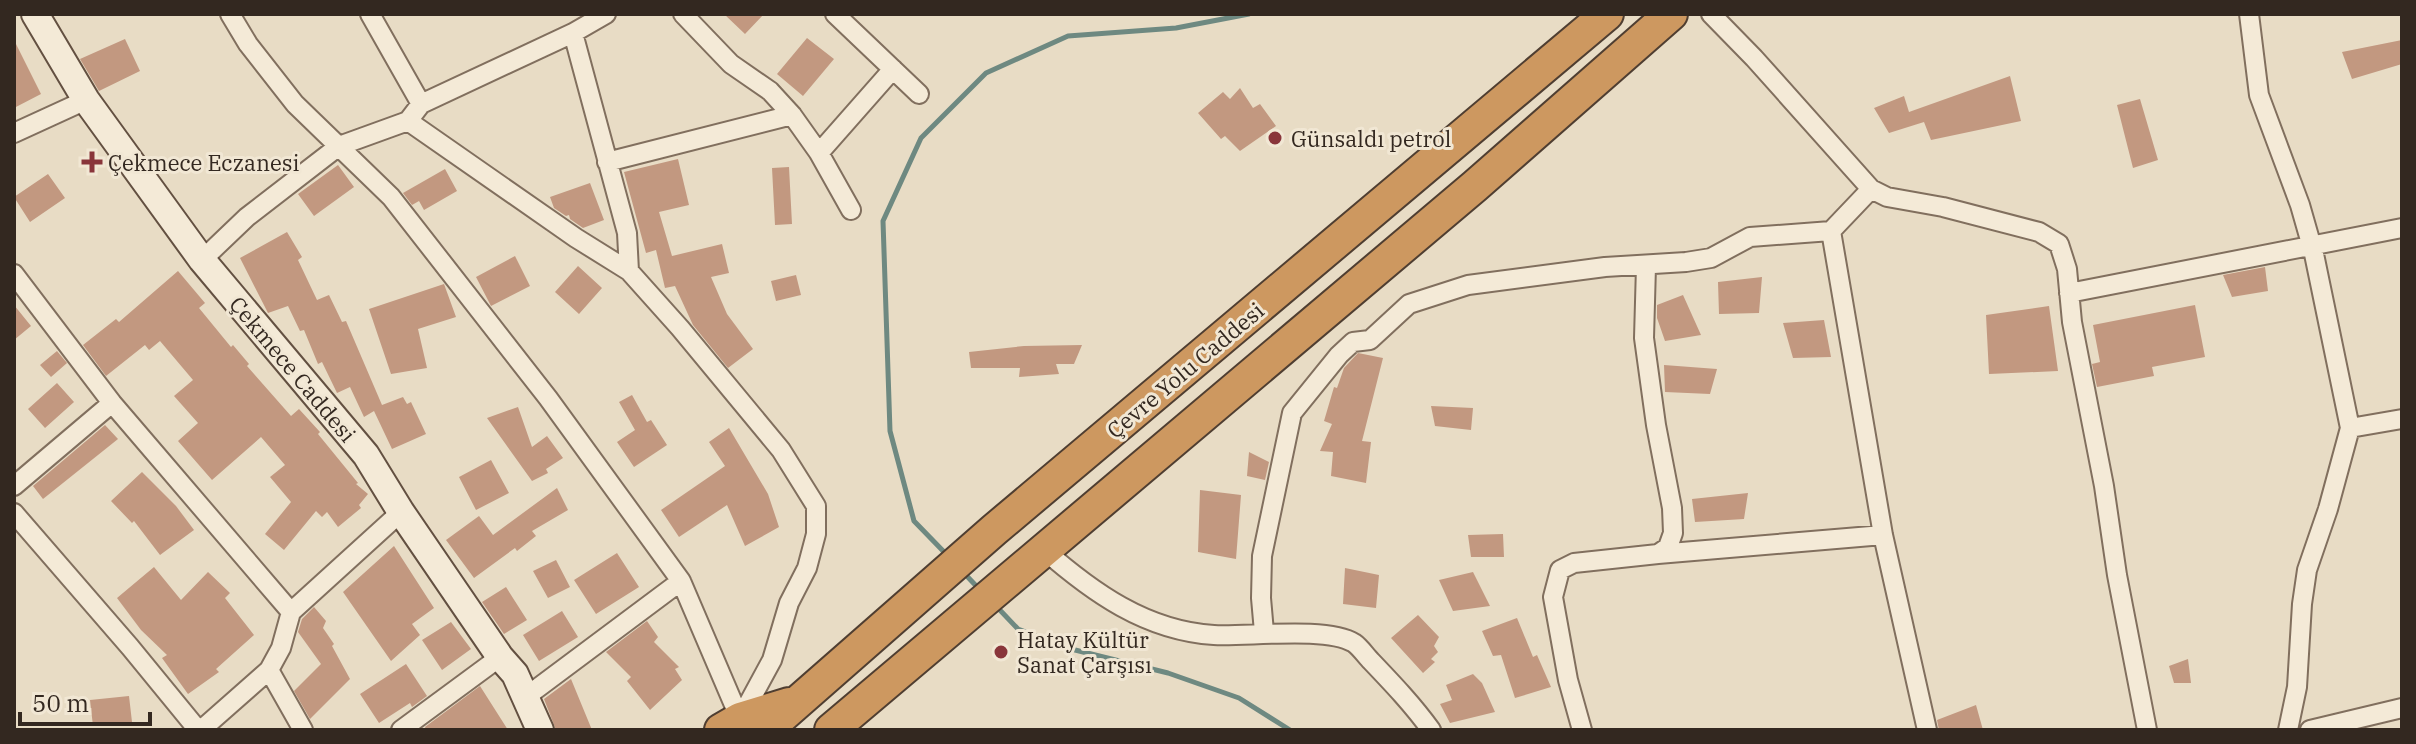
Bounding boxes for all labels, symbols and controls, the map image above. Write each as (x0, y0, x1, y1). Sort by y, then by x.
place label: Günsaldı petrol (1291, 124, 1451, 153)
marker: Günsaldı petrol (1266, 129, 1284, 147)
place label: Çekmece Eczanesi (108, 148, 299, 177)
marker: Çekmece Eczanesi (83, 153, 101, 171)
street label: Çekmece Caddesi (223, 290, 363, 448)
street label: Çevre Yolu Caddesi (1100, 296, 1270, 444)
place label: Hatay Kültür Sanat Çarşısı (1017, 625, 1152, 679)
marker: Hatay Kültür Sanat Çarşısı (992, 643, 1010, 661)
scale bar (20, 676, 150, 726)
text: 50 m (32, 687, 89, 719)

